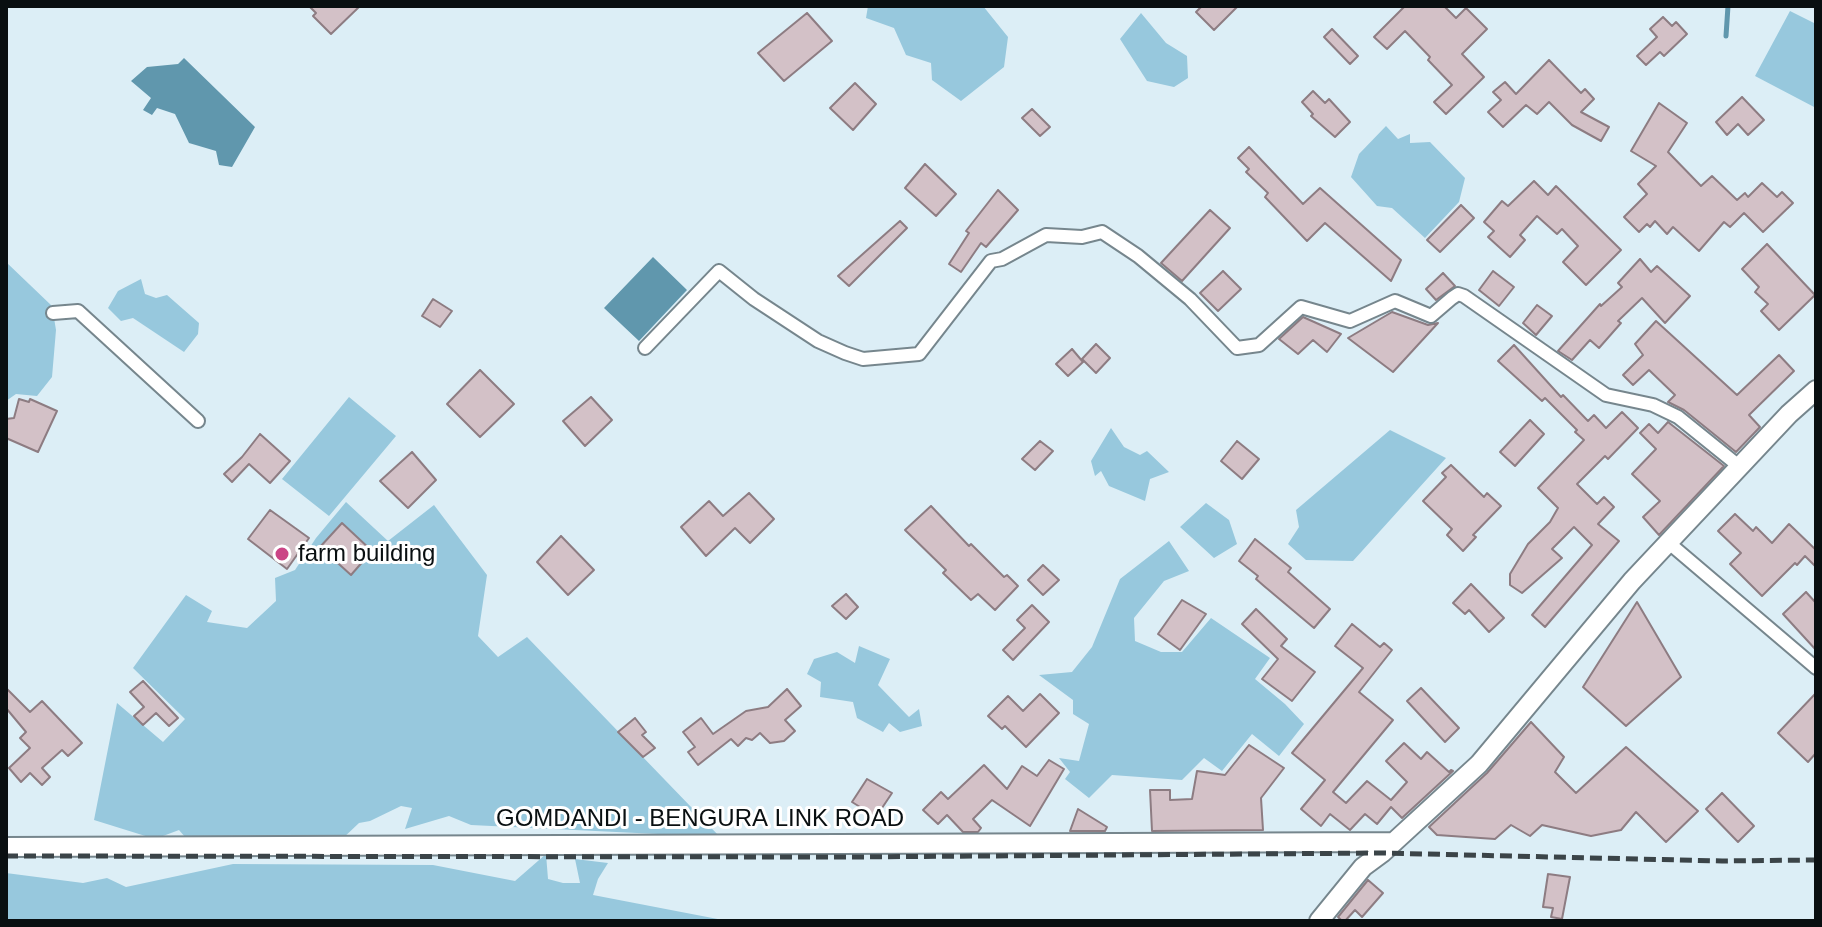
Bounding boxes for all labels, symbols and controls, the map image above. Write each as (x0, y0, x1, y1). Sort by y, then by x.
place label: farm building (298, 540, 435, 568)
marker: farm building (273, 545, 291, 563)
street label: GOMDANDI - BENGURA LINK ROAD (496, 805, 904, 833)

